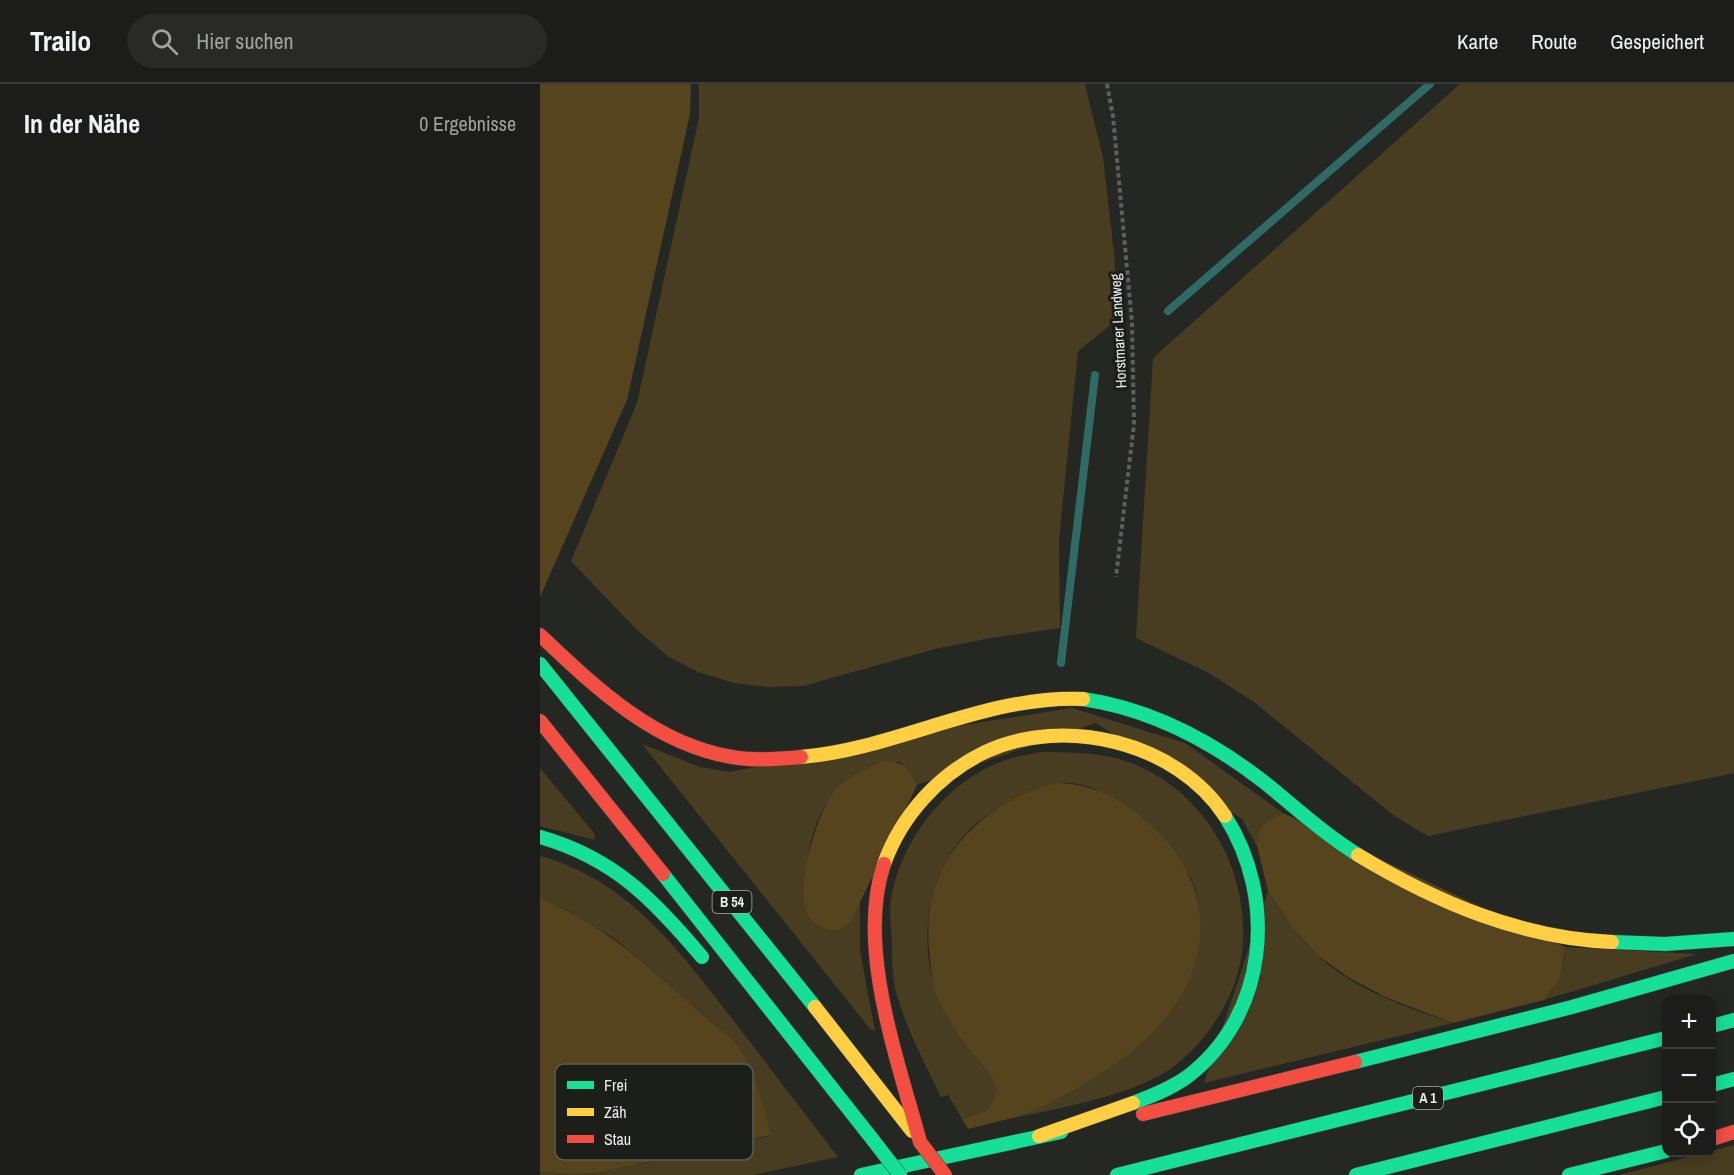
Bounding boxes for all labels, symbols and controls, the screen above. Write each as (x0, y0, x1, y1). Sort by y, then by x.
search box (127, 14, 547, 68)
text: Trailo (30, 22, 91, 60)
icon: search (148, 25, 181, 58)
text: Hier suchen (196, 26, 294, 56)
text: Karte (1457, 27, 1498, 56)
text: Route (1531, 27, 1577, 56)
text: Gespeichert (1610, 27, 1704, 56)
text: In der Nähe (24, 106, 140, 141)
text: 0 Ergebnisse (419, 110, 516, 137)
street label: Horstmarer Landweg (1105, 273, 1131, 389)
road number: B 54 (712, 891, 752, 913)
map controls (1662, 995, 1716, 1157)
button: + (1662, 995, 1716, 1049)
button: − (1662, 1049, 1716, 1103)
legend (555, 1064, 753, 1160)
text: Frei (604, 1074, 627, 1096)
road number: A 1 (1413, 1087, 1443, 1109)
text: Zäh (604, 1101, 627, 1123)
button: locate (1662, 1103, 1716, 1157)
text: Stau (604, 1128, 631, 1150)

